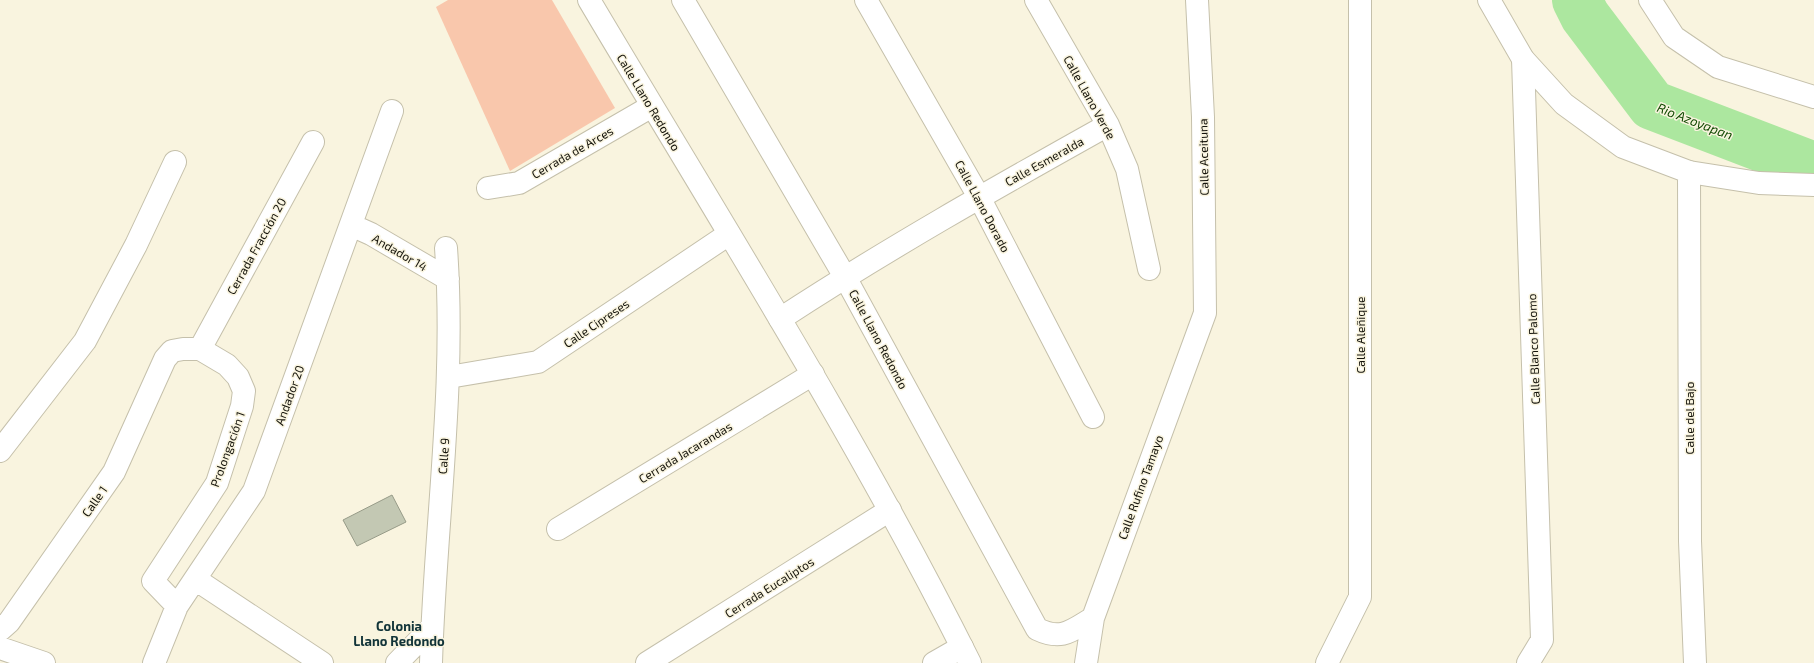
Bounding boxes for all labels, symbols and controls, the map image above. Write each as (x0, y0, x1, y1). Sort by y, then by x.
street label: Calle Llano Redondo (615, 51, 684, 153)
street label: Calle Llano Verde (1061, 53, 1119, 141)
water label: Rio Azoyapan (1655, 99, 1735, 143)
street label: Calle Aceituna (1195, 118, 1211, 196)
street label: Cerrada de Arces (529, 123, 615, 181)
street label: Calle Esmeralda (1002, 134, 1086, 188)
street label: Calle Llano Dorado (953, 158, 1013, 255)
street label: Cerrada Fracción 20 (224, 195, 288, 297)
street label: Andador 14 (370, 231, 430, 273)
street label: Calle Llano Redondo (847, 287, 911, 391)
street label: Calle Blanco Palomo (1524, 293, 1542, 405)
street label: Calle Cipreses (560, 296, 632, 350)
street label: Calle Aleñique (1353, 297, 1367, 373)
street label: Andador 20 (272, 363, 306, 427)
street label: Calle del Bajo (1682, 381, 1697, 454)
street label: Prolongación 1 (207, 409, 247, 489)
street label: Cerrada Jacarandas (636, 419, 734, 485)
street label: Calle Rufino Tamayo (1115, 433, 1165, 541)
street label: Calle 9 (435, 437, 451, 475)
street label: Calle 1 (78, 483, 110, 519)
street label: Cerrada Eucaliptos (722, 554, 816, 620)
district label: Colonia Llano Redondo (353, 618, 445, 649)

